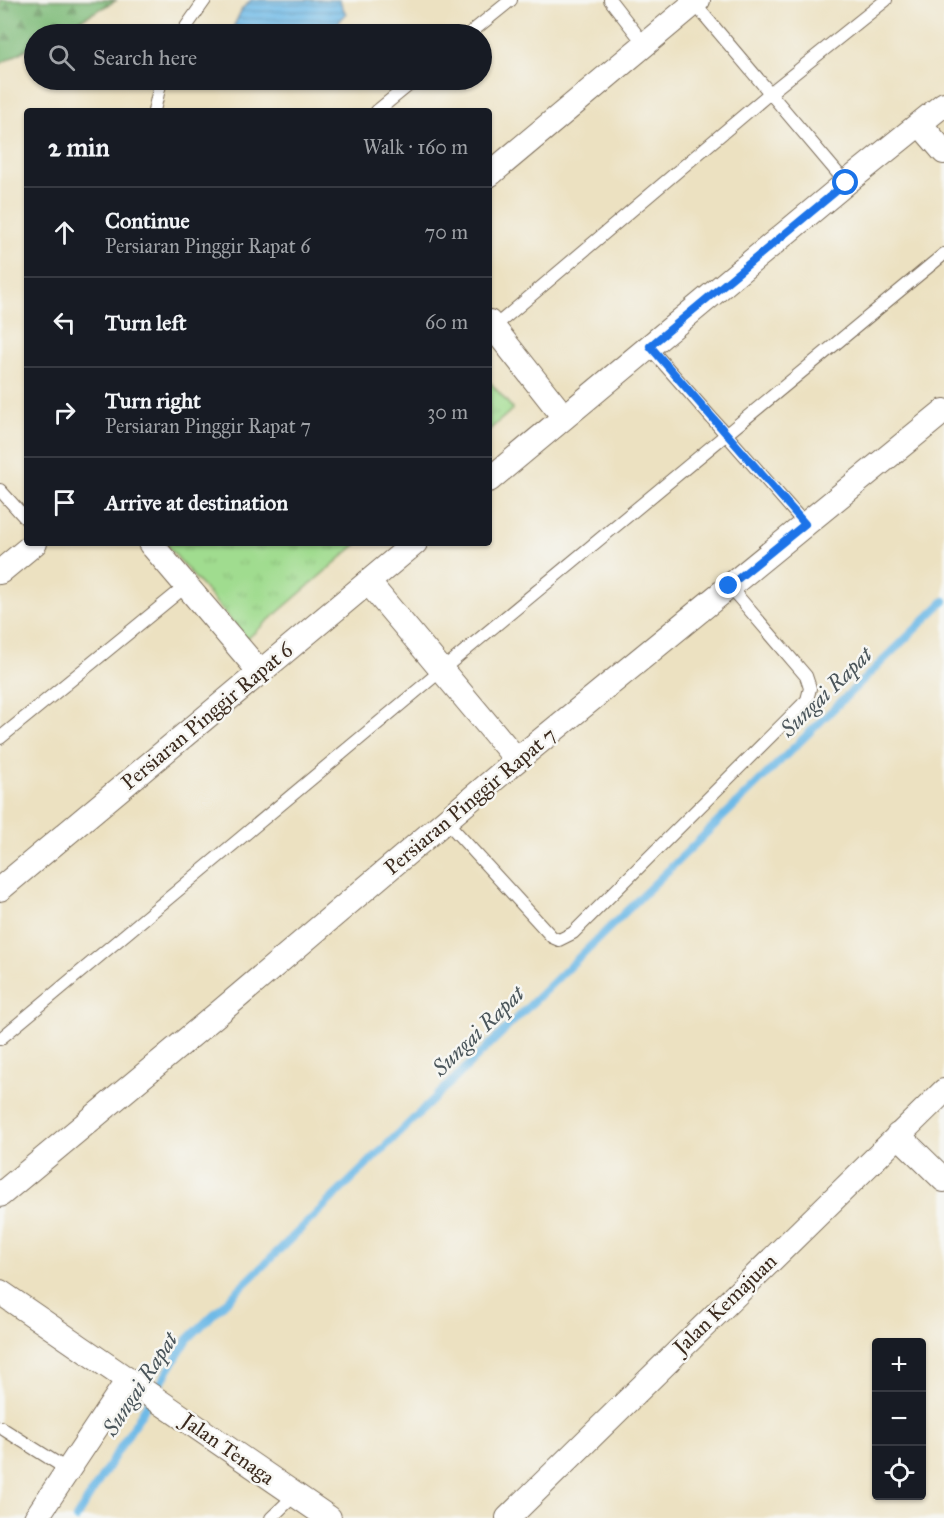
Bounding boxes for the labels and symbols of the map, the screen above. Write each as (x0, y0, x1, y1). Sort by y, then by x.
route start (832, 169, 858, 195)
route end (715, 572, 741, 598)
street label: Persiaran Pinggir Rapat 6 (116, 636, 299, 795)
water label: Sungai Rapat (774, 641, 879, 743)
street label: Persiaran Pinggir Rapat 7 (379, 722, 561, 880)
water label: Sungai Rapat (426, 980, 531, 1082)
street label: Jalan Kemajuan (666, 1248, 782, 1361)
water label: Sungai Rapat (96, 1326, 184, 1442)
street label: Jalan Tenaga (175, 1406, 280, 1491)

